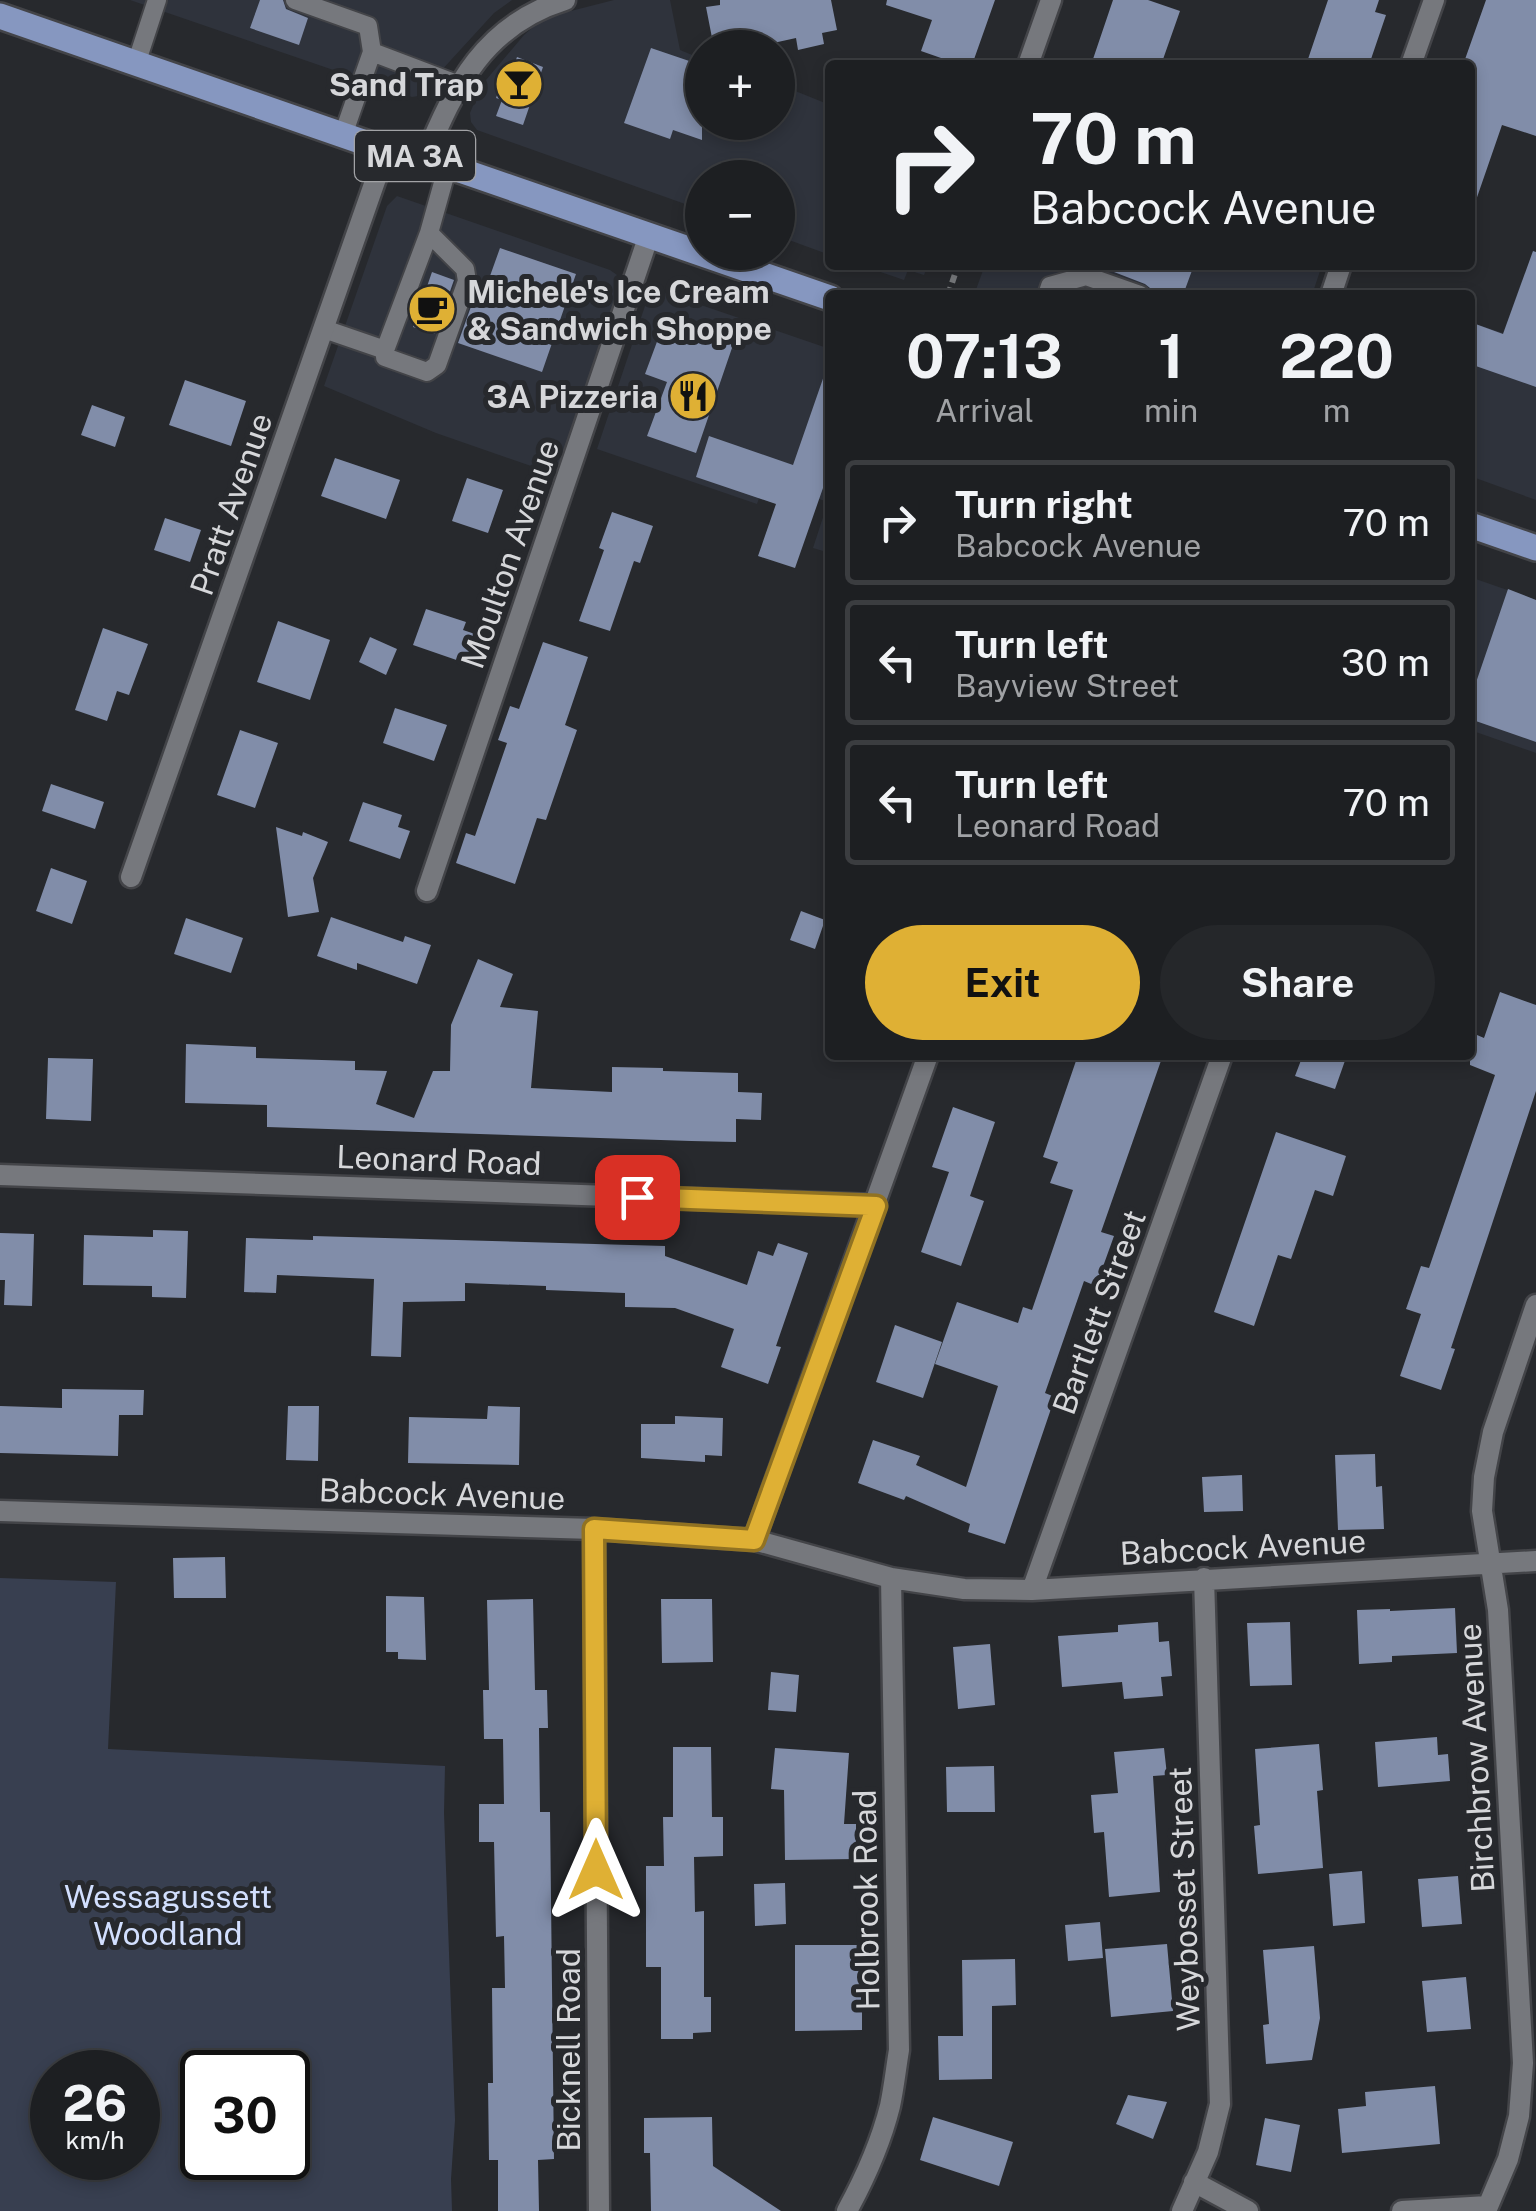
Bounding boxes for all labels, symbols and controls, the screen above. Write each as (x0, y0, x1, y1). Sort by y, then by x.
map controls (685, 30, 795, 270)
button: + (685, 30, 795, 140)
bar icon: Sand Trap (493, 58, 545, 110)
place label: Sand Trap (329, 66, 484, 103)
text: 70 m (1030, 97, 1197, 180)
icon: right (865, 100, 995, 230)
road number: MA 3A (355, 131, 475, 181)
button: − (685, 160, 795, 270)
text: Babcock Avenue (1030, 181, 1377, 234)
place label: Michele's Ice Cream & Sandwich Shoppe (467, 273, 772, 347)
cafe icon: Michele's Ice Cream & Sandwich Shoppe (406, 283, 458, 335)
text: 07:13 (906, 321, 1063, 392)
text: 1 (1158, 321, 1184, 392)
text: 220 (1279, 321, 1394, 392)
restaurant icon: 3A Pizzeria (667, 370, 719, 422)
place label: 3A Pizzeria (486, 378, 658, 415)
text: Arrival (935, 392, 1034, 429)
text: min (1144, 392, 1198, 429)
text: m (1323, 392, 1350, 429)
street label: Pratt Avenue (183, 408, 279, 600)
street label: Moulton Avenue (453, 435, 567, 673)
text: Turn right (955, 482, 1133, 527)
icon: right (870, 495, 925, 550)
text: 70 m (1343, 500, 1430, 545)
text: Babcock Avenue (955, 527, 1201, 564)
text: Turn left (955, 622, 1109, 667)
icon: left (870, 635, 925, 690)
text: 30 m (1341, 640, 1430, 685)
text: Bayview Street (955, 667, 1179, 704)
text: Turn left (955, 762, 1109, 807)
icon: left (870, 775, 925, 830)
text: 70 m (1343, 780, 1430, 825)
text: Leonard Road (955, 807, 1160, 844)
button: Exit (865, 925, 1140, 1040)
button: Share (1160, 925, 1435, 1040)
street label: Leonard Road (336, 1138, 542, 1182)
pin (595, 1155, 680, 1240)
icon: arrive (610, 1170, 665, 1225)
street label: Bartlett Street (1045, 1205, 1153, 1419)
street label: Babcock Avenue (318, 1471, 566, 1517)
street label: Babcock Avenue (1119, 1522, 1367, 1572)
street label: Birchbrow Avenue (1450, 1623, 1502, 1893)
street label: Weybosset Street (1161, 1766, 1207, 2032)
street label: Holbrook Road (846, 1789, 886, 2011)
position arrow (544, 1818, 648, 1922)
park label: Wessagussett Woodland (64, 1878, 272, 1952)
street label: Bicknell Road (550, 1948, 587, 2152)
speed limit sign: 30 (180, 2050, 310, 2180)
text: 26 (63, 2073, 127, 2132)
text: km/h (66, 2125, 124, 2155)

